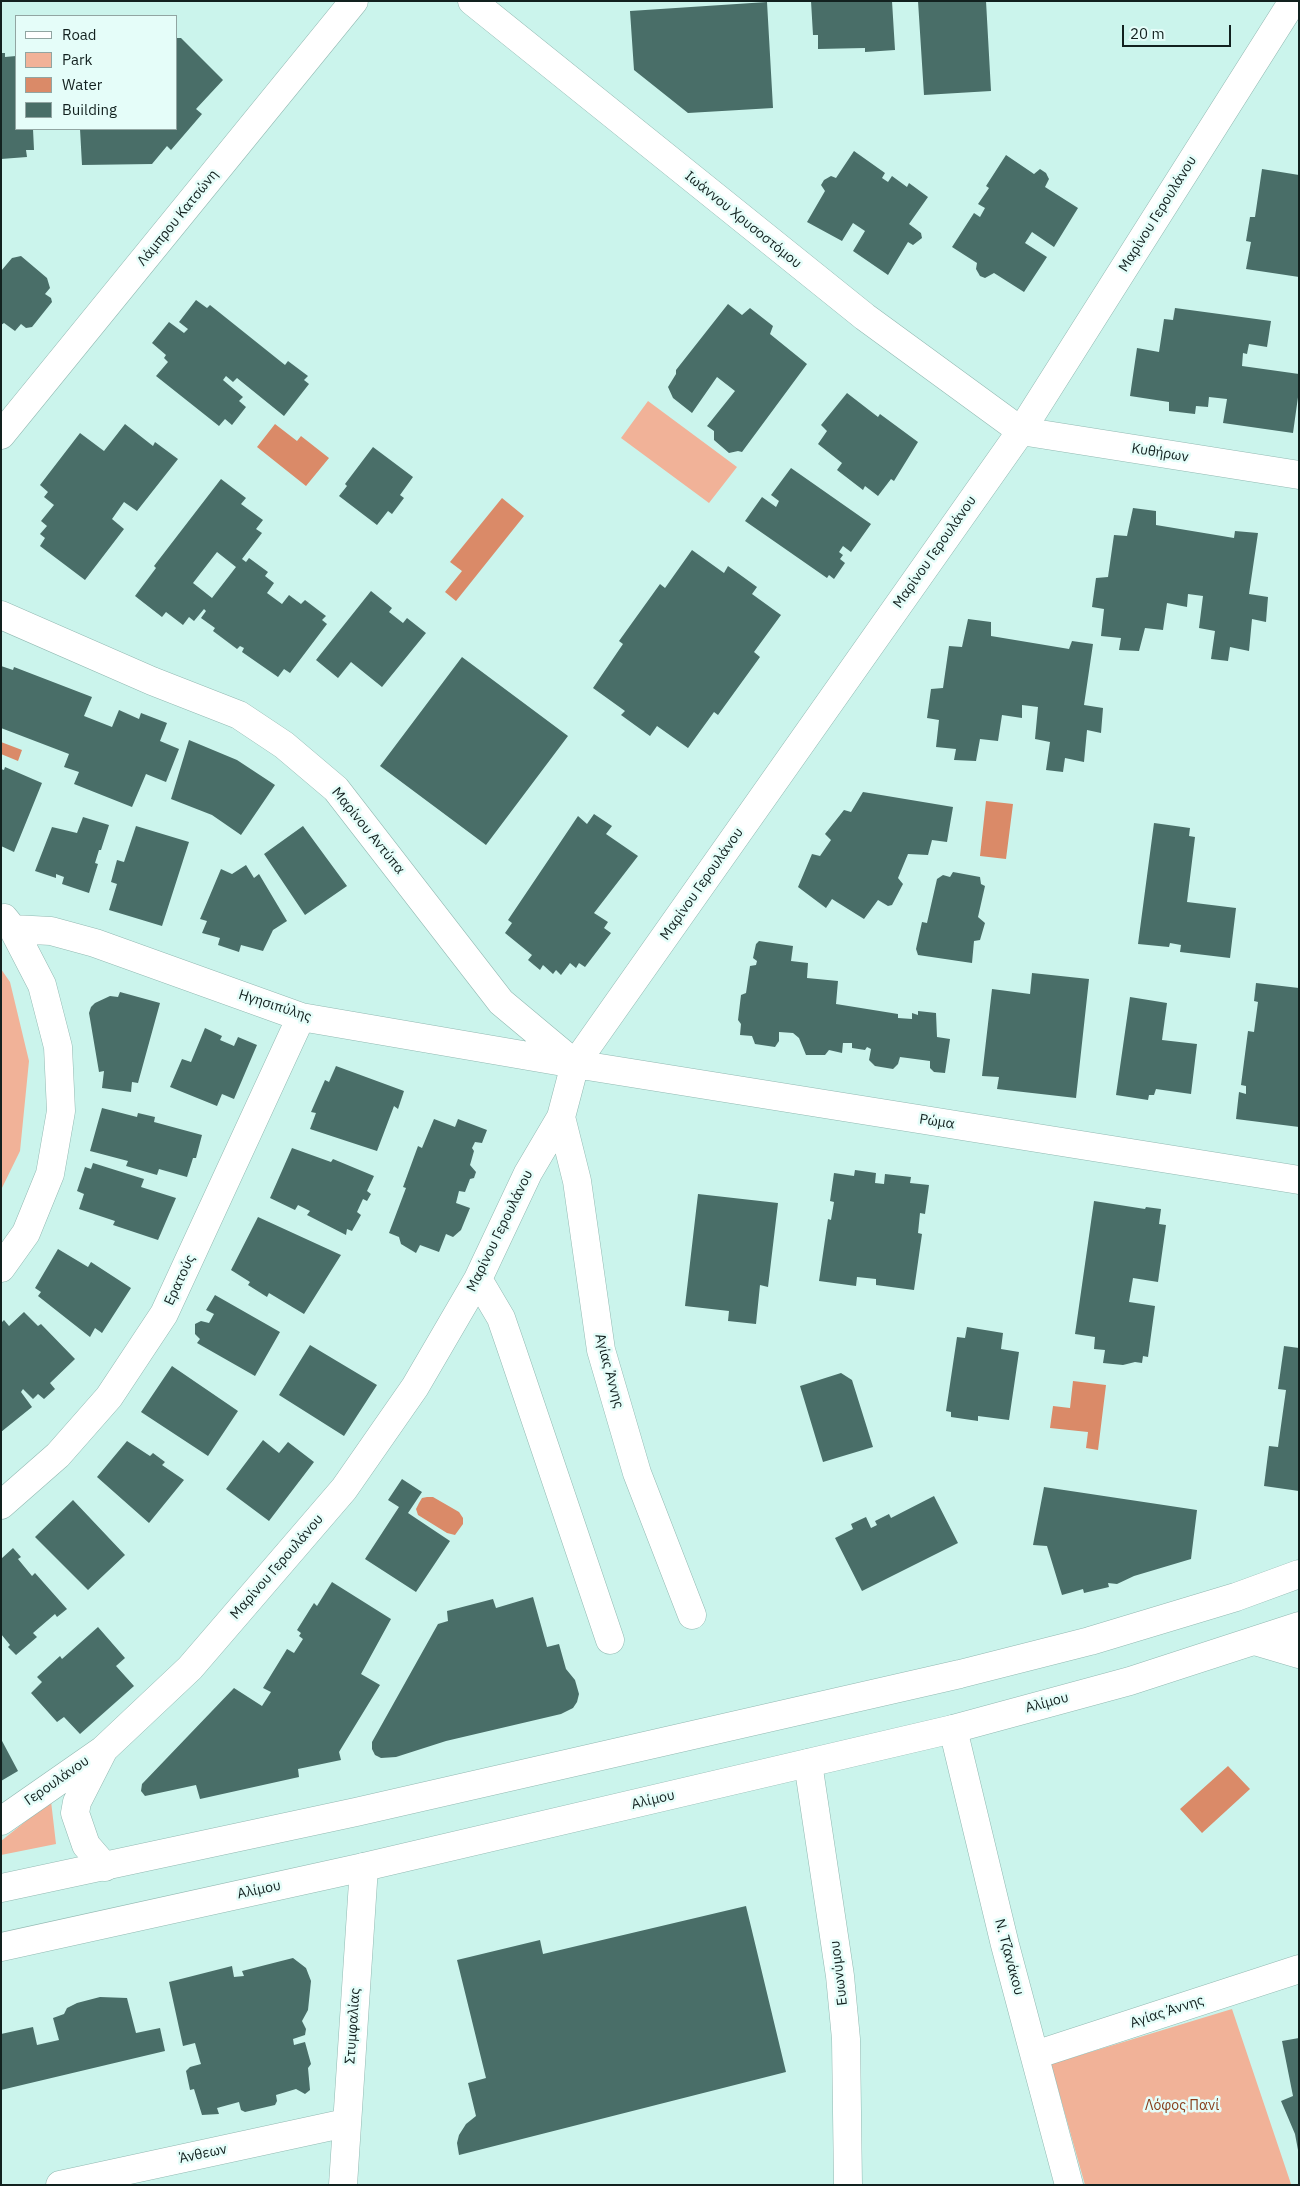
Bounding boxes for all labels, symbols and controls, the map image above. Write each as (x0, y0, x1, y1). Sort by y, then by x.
legend (15, 15, 178, 130)
scale bar (1125, 15, 1234, 47)
text: 20 m (1130, 24, 1165, 43)
text: Road (62, 25, 97, 44)
text: Park (62, 50, 92, 69)
text: Water (62, 75, 102, 94)
text: Building (62, 100, 117, 119)
street label: Μαρίνου Γερουλάνου (1116, 153, 1200, 275)
street label: Λάμπρου Κατσώνη (134, 166, 222, 270)
street label: Ιωάννου Χρυσοστόμου (681, 168, 805, 272)
street label: Κυθήρων (1130, 440, 1190, 466)
street label: Μαρίνου Γερουλάνου (890, 493, 980, 611)
street label: Μαρίνου Αντύπα (328, 784, 408, 878)
street label: Μαρίνου Γερουλάνου (657, 825, 747, 943)
street label: Ηγησιπύλης (236, 986, 314, 1026)
street label: Ρώμα (918, 1111, 956, 1133)
street label: Μαρίνου Γερουλάνου (463, 1167, 537, 1295)
street label: Ερατούς (161, 1252, 199, 1308)
street label: Αγίας Άννης (591, 1332, 627, 1410)
street label: Μαρίνου Γερουλάνου (227, 1511, 327, 1623)
street label: Αλίμου (1024, 1689, 1070, 1717)
street label: Γερουλάνου (21, 1753, 93, 1809)
street label: Αλίμου (630, 1787, 676, 1813)
street label: Αλίμου (236, 1877, 282, 1903)
street label: Ν. Τζανάκου (991, 1917, 1027, 1997)
street label: Ευωνύμου (827, 1940, 851, 2006)
street label: Στυμφαλίας (342, 1988, 364, 2064)
street label: Αγίας Άννης (1128, 1992, 1206, 2032)
park label: Λόφος Πανί (1145, 2098, 1219, 2114)
street label: Άνθεων (178, 2141, 228, 2167)

